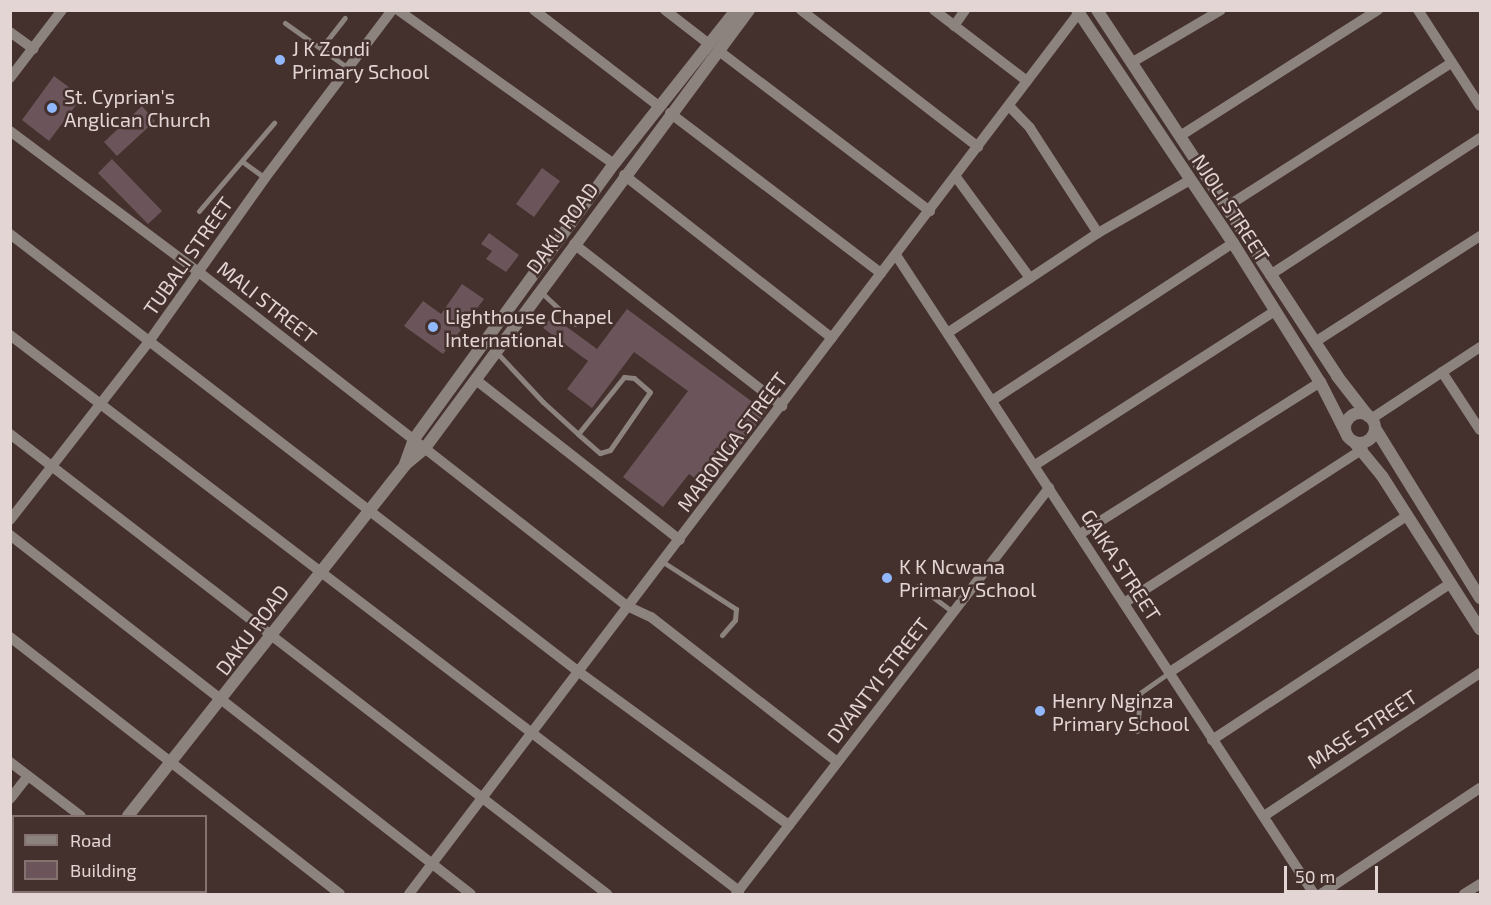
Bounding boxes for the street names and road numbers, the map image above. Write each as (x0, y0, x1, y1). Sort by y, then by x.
street label: NJOLI STREET (1187, 150, 1275, 266)
street label: DAKU ROAD (521, 178, 603, 278)
street label: TUBALI STREET (138, 192, 238, 320)
street label: MALI STREET (213, 256, 321, 348)
street label: MARONGA STREET (672, 368, 792, 516)
street label: GAIKA STREET (1076, 505, 1166, 625)
street label: DAKU ROAD (210, 580, 294, 680)
street label: DYANTYI STREET (822, 613, 934, 747)
street label: MASE STREET (1303, 685, 1421, 773)

